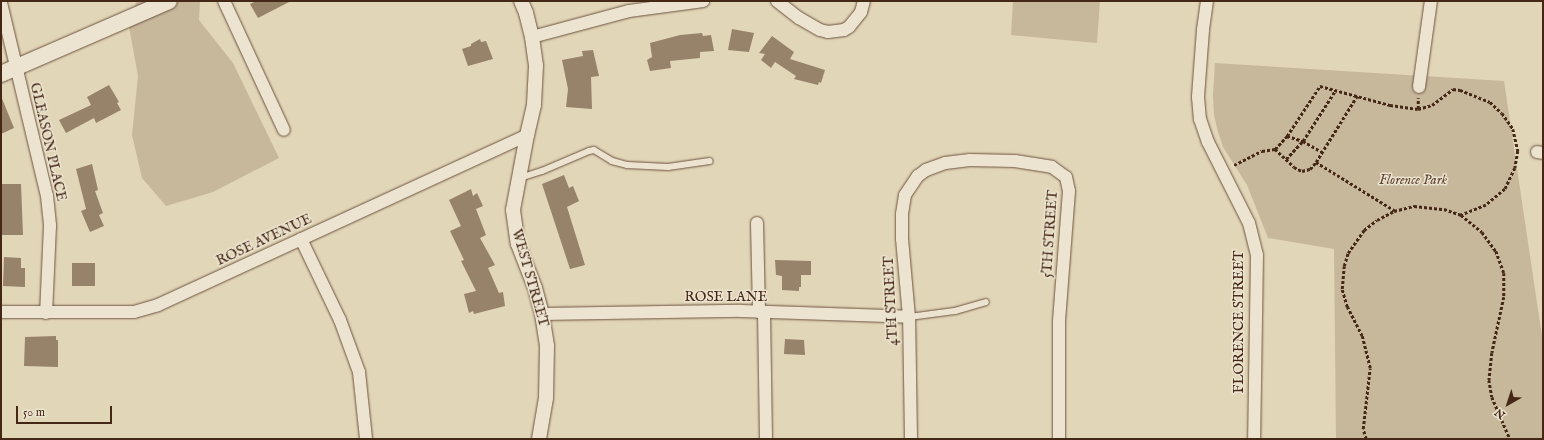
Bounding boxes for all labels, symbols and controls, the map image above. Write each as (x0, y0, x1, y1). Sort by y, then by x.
street label: GLEASON PLACE (26, 81, 70, 203)
park label: Florence Park (1379, 172, 1447, 188)
street label: 5TH STREET (1039, 190, 1061, 278)
street label: ROSE AVENUE (214, 211, 314, 269)
street label: WEST STREET (508, 227, 552, 329)
street label: FLORENCE STREET (1231, 251, 1247, 393)
street label: 4TH STREET (880, 256, 902, 346)
street label: ROSE LANE (684, 289, 768, 305)
north arrow (1488, 384, 1528, 424)
scale bar (18, 398, 114, 424)
text: 50 m (23, 405, 45, 420)
text: N (1492, 405, 1509, 422)

